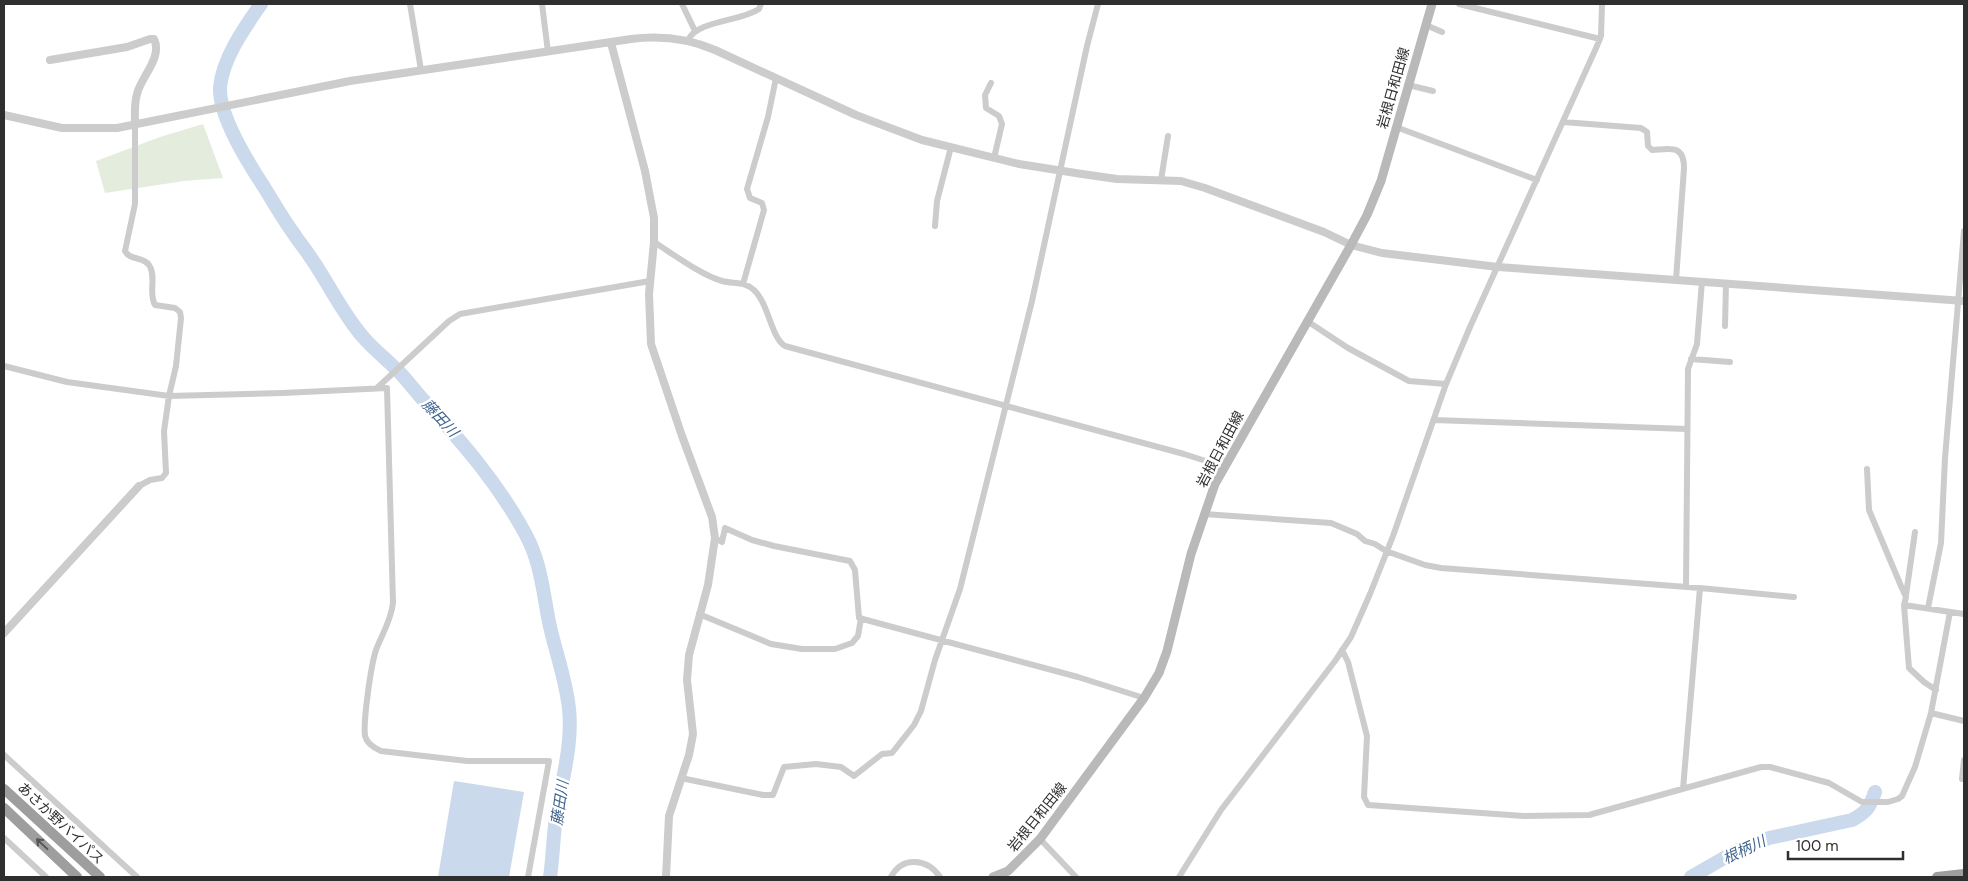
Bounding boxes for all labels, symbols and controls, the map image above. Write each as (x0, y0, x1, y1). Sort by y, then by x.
street label: 岩根日和田線 (1373, 45, 1413, 131)
water label: 藤田川 (417, 395, 464, 443)
street label: 岩根日和田線 (1192, 408, 1248, 490)
water label: 藤田川 (547, 777, 573, 827)
street label: あさか野バイパス (14, 778, 108, 868)
street label: 岩根日和田線 (1004, 779, 1070, 855)
scale bar (1788, 828, 1903, 860)
water label: 根柄川 (1719, 831, 1770, 869)
text: 100 m (1796, 836, 1839, 856)
one-way arrow (35, 838, 48, 850)

